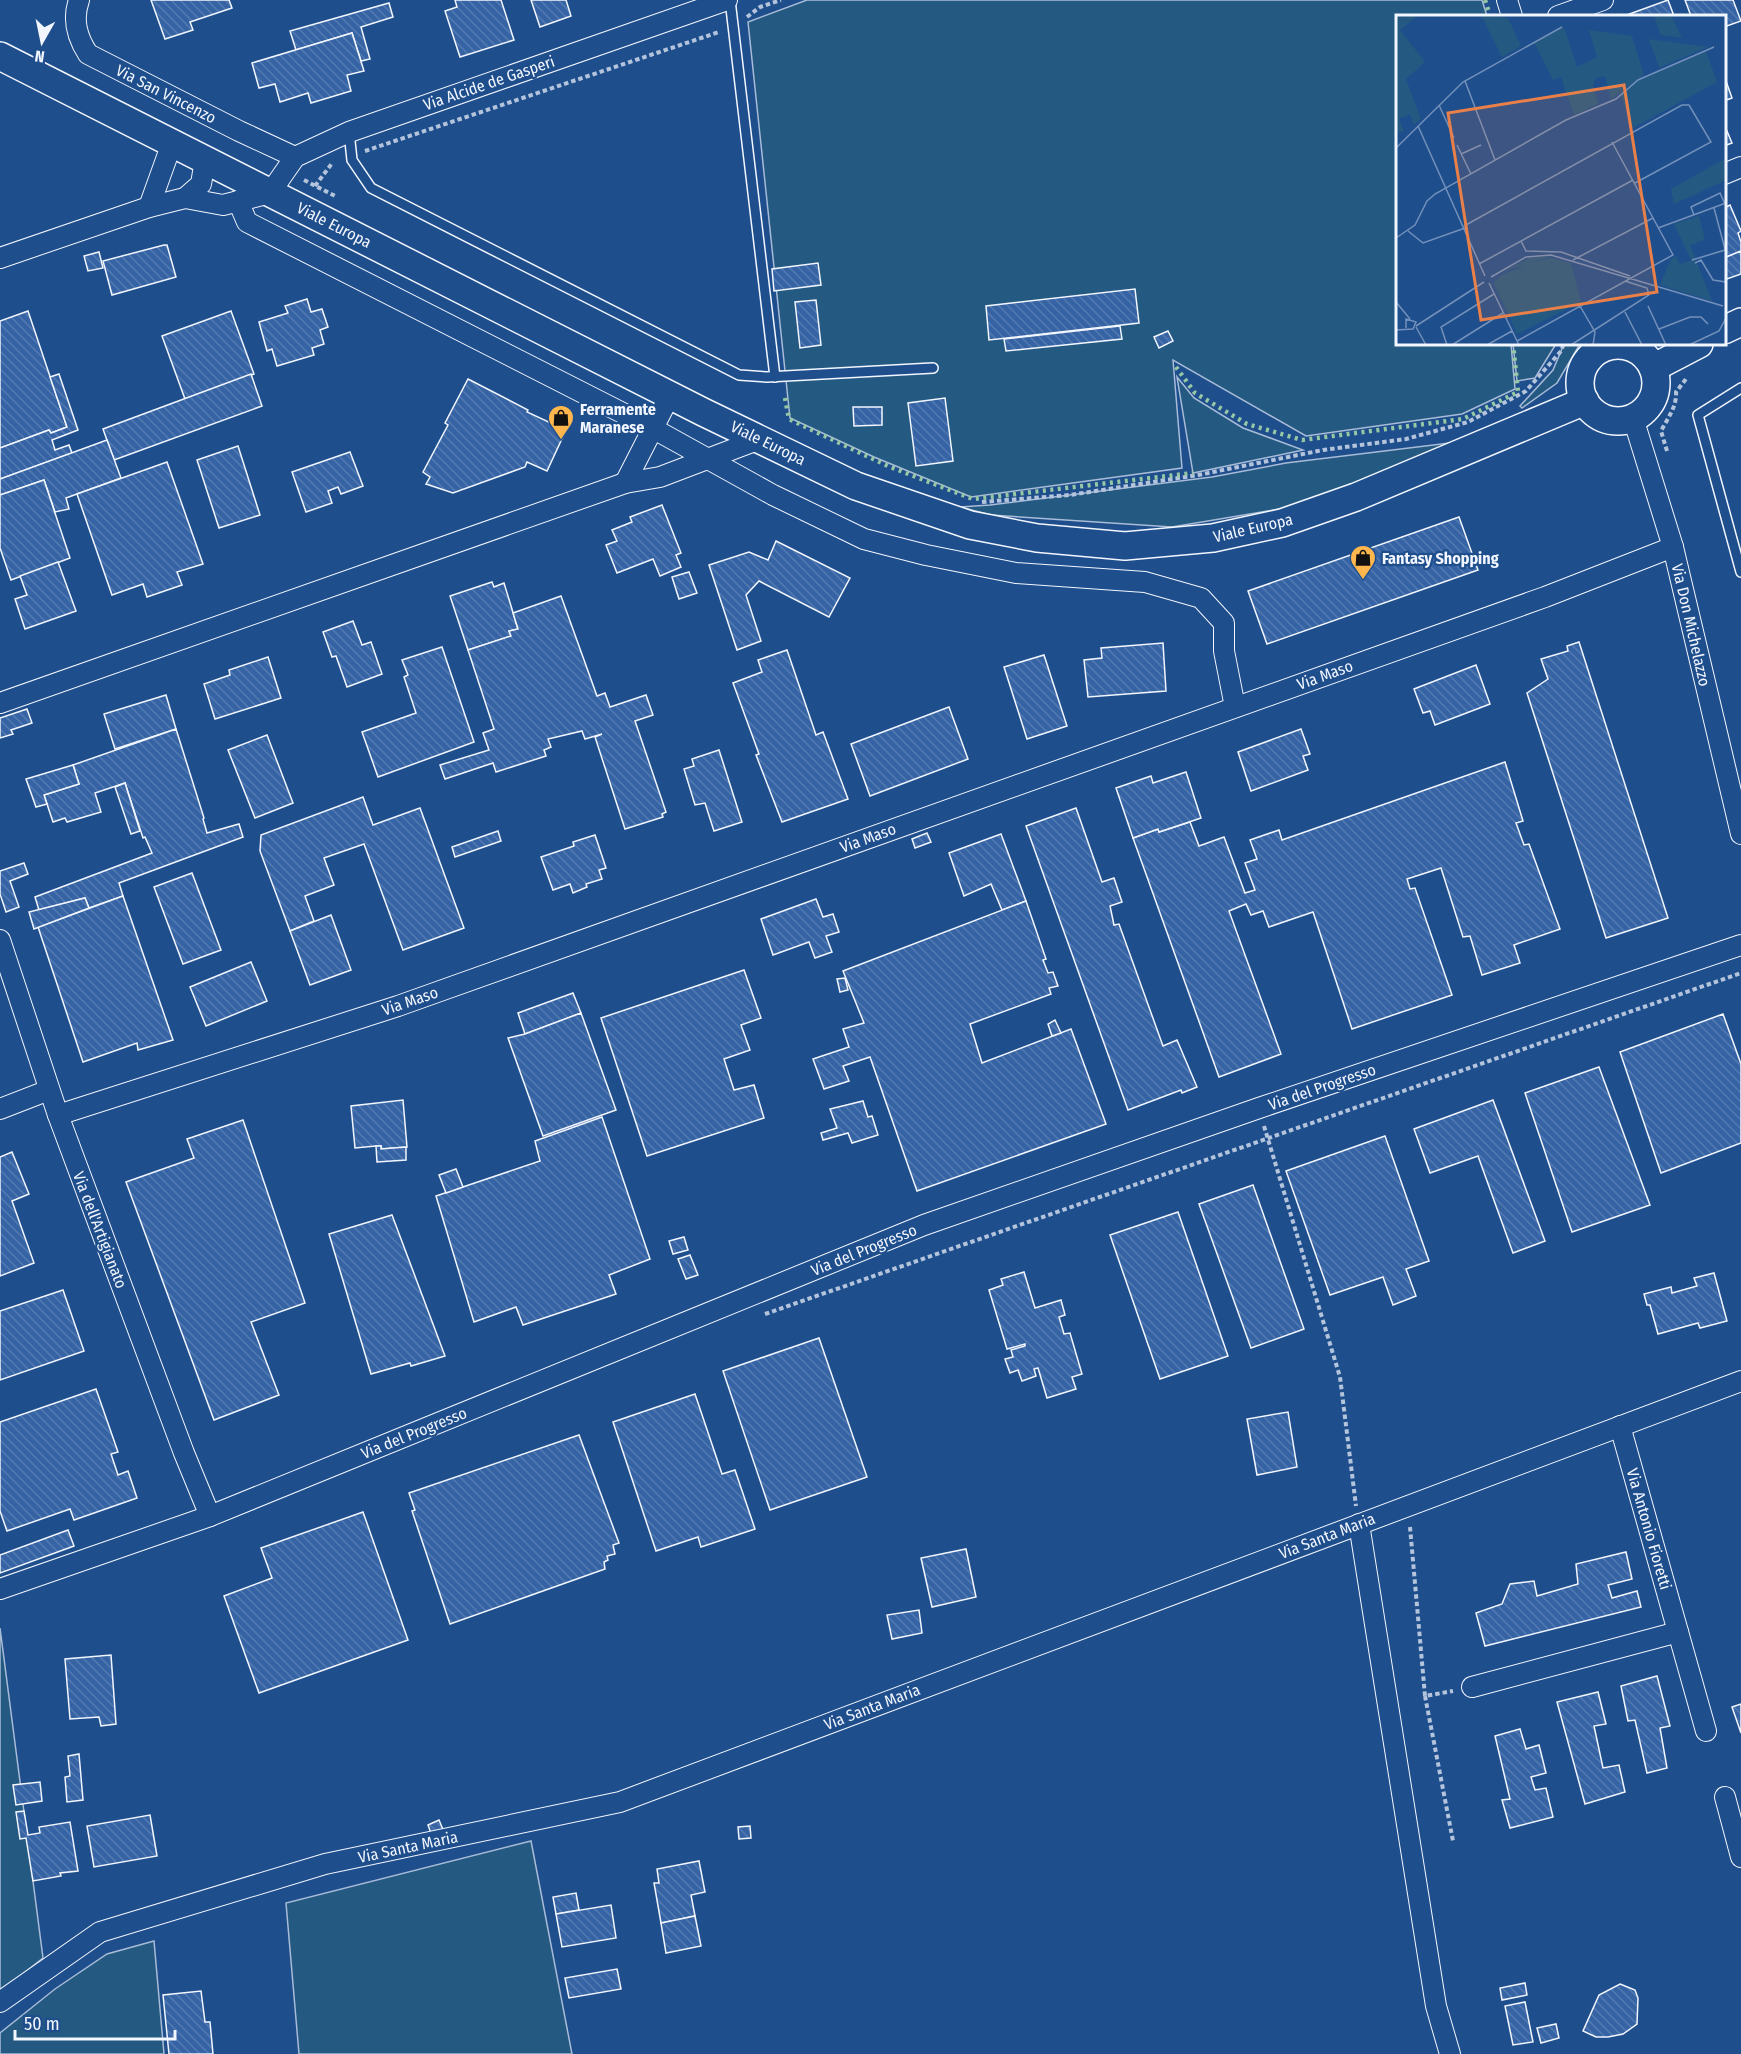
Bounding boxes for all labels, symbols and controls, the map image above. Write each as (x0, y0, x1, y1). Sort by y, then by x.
north arrow (12, 12, 72, 72)
inset map (1396, 15, 1726, 345)
text: N (34, 46, 46, 66)
street label: Via Alcide de Gasperi (421, 52, 557, 114)
street label: Via San Vincenzo (113, 61, 219, 127)
street label: Viale Europa (294, 198, 375, 252)
place label: Ferramente Maranese (580, 400, 656, 437)
shop icon: Ferramente Maranese (546, 403, 576, 441)
street label: Viale Europa (727, 417, 809, 469)
street label: Viale Europa (1211, 510, 1295, 546)
shop icon: Fantasy Shopping (1348, 543, 1378, 581)
place label: Fantasy Shopping (1382, 549, 1499, 568)
street label: Via Don Michelazzo (1668, 562, 1714, 688)
street label: Via Maso (1294, 656, 1356, 694)
street label: Via Maso (837, 819, 899, 857)
street label: Via Maso (379, 983, 441, 1019)
street label: Via del Progresso (1266, 1060, 1378, 1114)
street label: Via dell'Artigianato (69, 1169, 131, 1291)
street label: Via del Progresso (808, 1220, 920, 1280)
street label: Via del Progresso (358, 1403, 470, 1463)
street label: Via Antonio Fioretti (1623, 1466, 1675, 1592)
street label: Via Santa Maria (1276, 1509, 1378, 1563)
street label: Via Santa Maria (821, 1680, 923, 1734)
street label: Via Santa Maria (356, 1827, 460, 1867)
scale bar (15, 2003, 176, 2041)
text: 50 m (24, 2013, 60, 2035)

